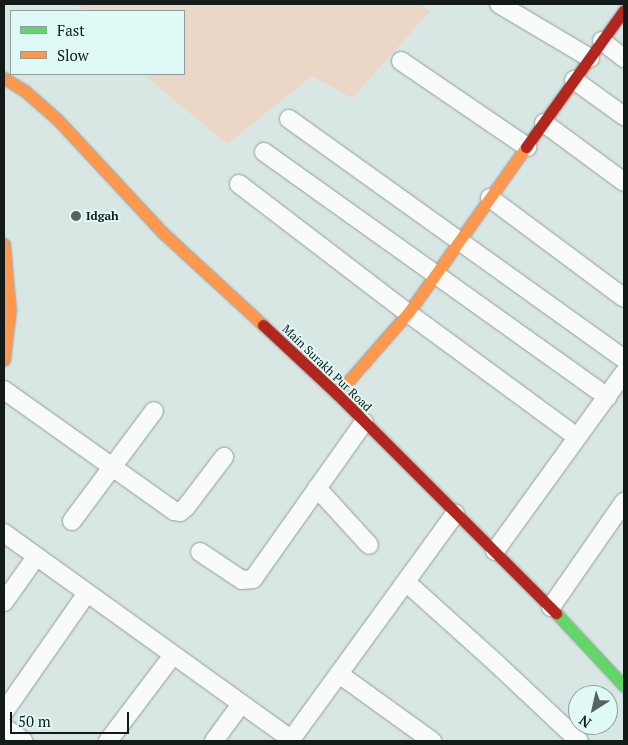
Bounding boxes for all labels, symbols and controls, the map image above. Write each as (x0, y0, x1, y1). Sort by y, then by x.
legend (10, 10, 185, 75)
text: Fast (57, 20, 85, 40)
text: Slow (57, 45, 89, 65)
place label: Idgah (86, 209, 119, 223)
marker: Idgah (70, 210, 82, 222)
street label: Main Surakh Pur Road (279, 322, 375, 414)
north arrow (568, 685, 618, 735)
scale bar (12, 702, 131, 734)
text: 50 m (18, 711, 51, 731)
text: N (575, 711, 594, 733)

